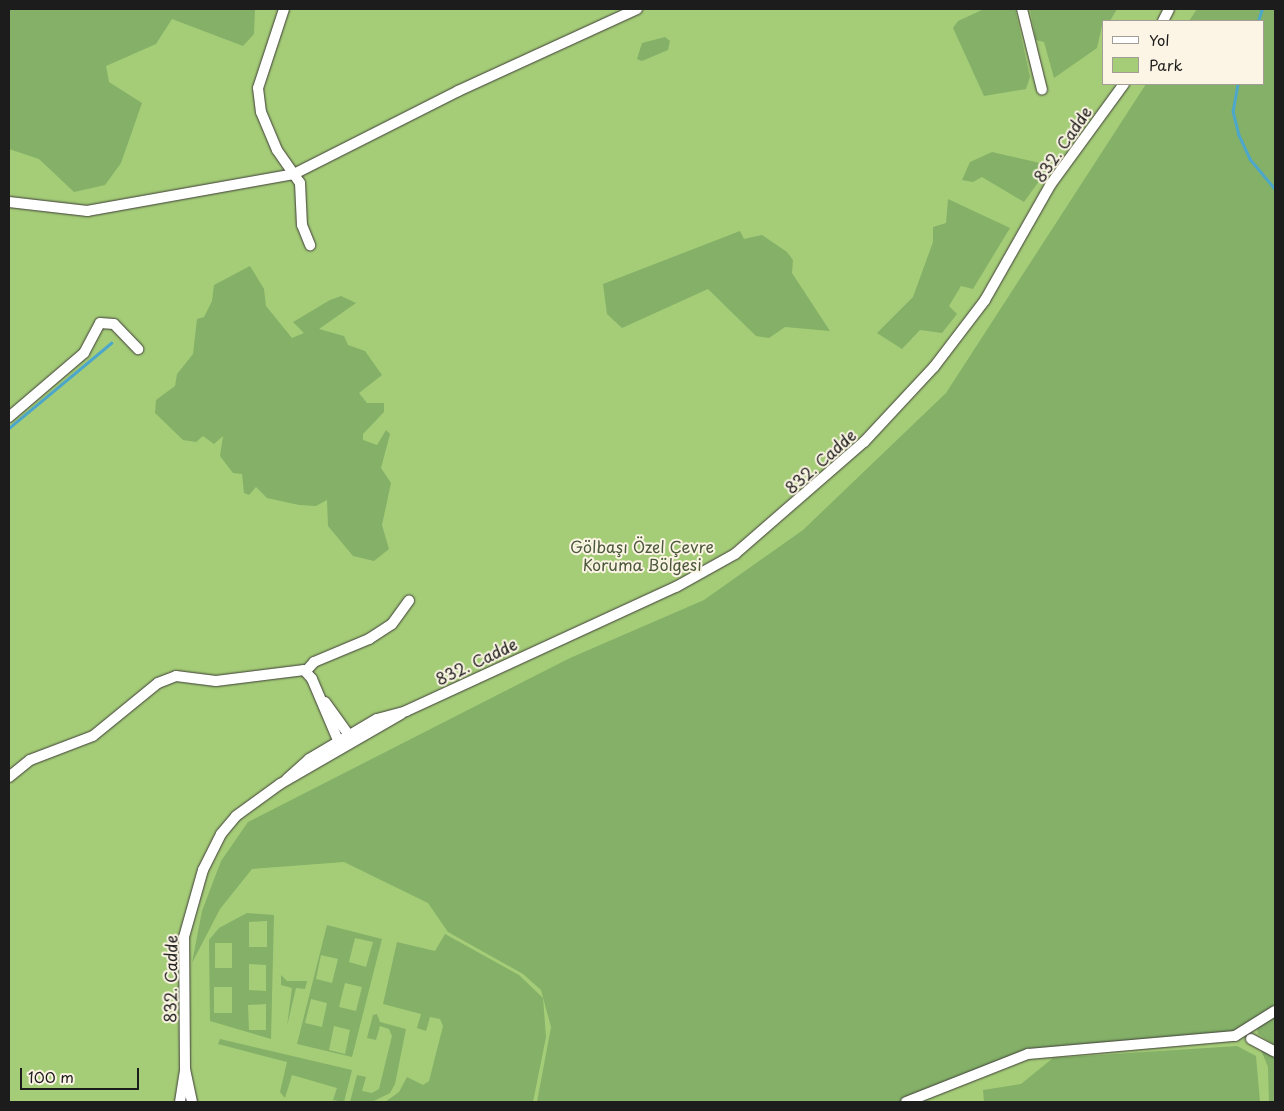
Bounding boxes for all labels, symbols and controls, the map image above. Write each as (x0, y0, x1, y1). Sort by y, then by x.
legend (1102, 20, 1264, 85)
text: Yol (1149, 28, 1170, 51)
text: Park (1149, 53, 1183, 76)
street label: 832. Cadde (1028, 102, 1096, 186)
street label: 832. Cadde (780, 424, 860, 498)
park label: Gölbaşı Özel Çevre Koruma Bölgesi (570, 536, 714, 574)
street label: 832. Cadde (431, 633, 521, 689)
street label: 832. Cadde (160, 934, 180, 1024)
scale bar (22, 1058, 141, 1090)
text: 100 m (28, 1065, 74, 1088)

